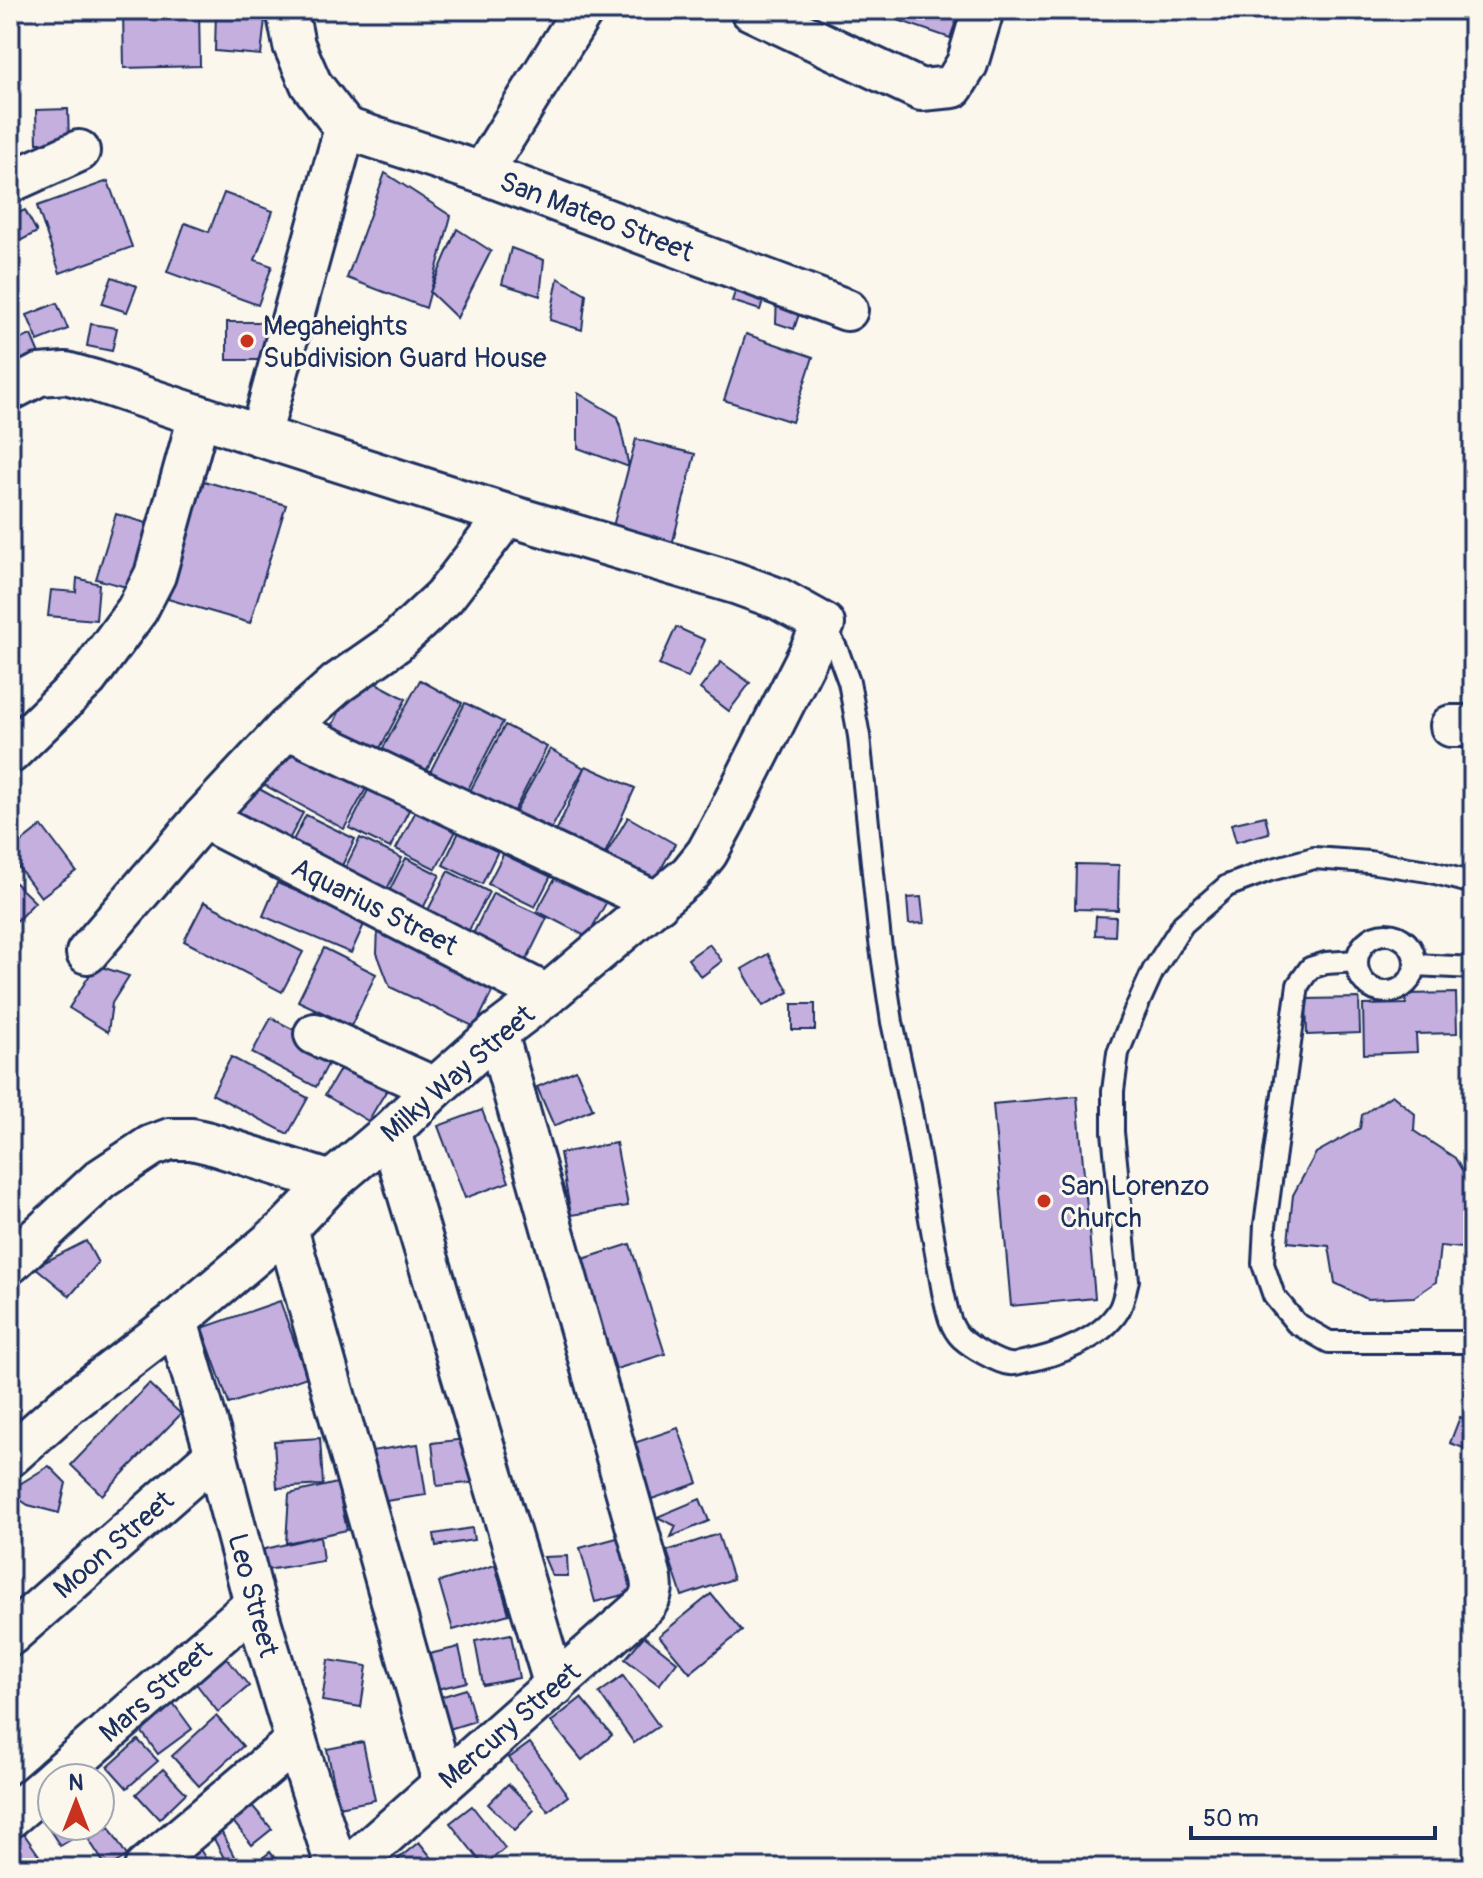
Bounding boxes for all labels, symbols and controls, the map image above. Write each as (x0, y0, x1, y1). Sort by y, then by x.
street label: San Mateo Street (495, 164, 699, 271)
place label: Megaheights Subdivision Guard House (263, 309, 547, 376)
marker: Megaheights Subdivision Guard House (238, 332, 256, 350)
street label: Aquarius Street (285, 850, 464, 965)
street label: Milky Way Street (374, 997, 543, 1150)
place label: San Lorenzo Church (1060, 1169, 1209, 1236)
marker: San Lorenzo Church (1035, 1192, 1053, 1210)
street label: Moon Street (47, 1483, 182, 1607)
street label: Leo Street (219, 1530, 286, 1662)
street label: Mars Street (93, 1633, 220, 1751)
street label: Mercury Street (432, 1655, 589, 1797)
north arrow (36, 1762, 116, 1842)
text: N (69, 1769, 84, 1797)
scale bar (1191, 1790, 1435, 1840)
text: 50 m (1203, 1804, 1259, 1833)

